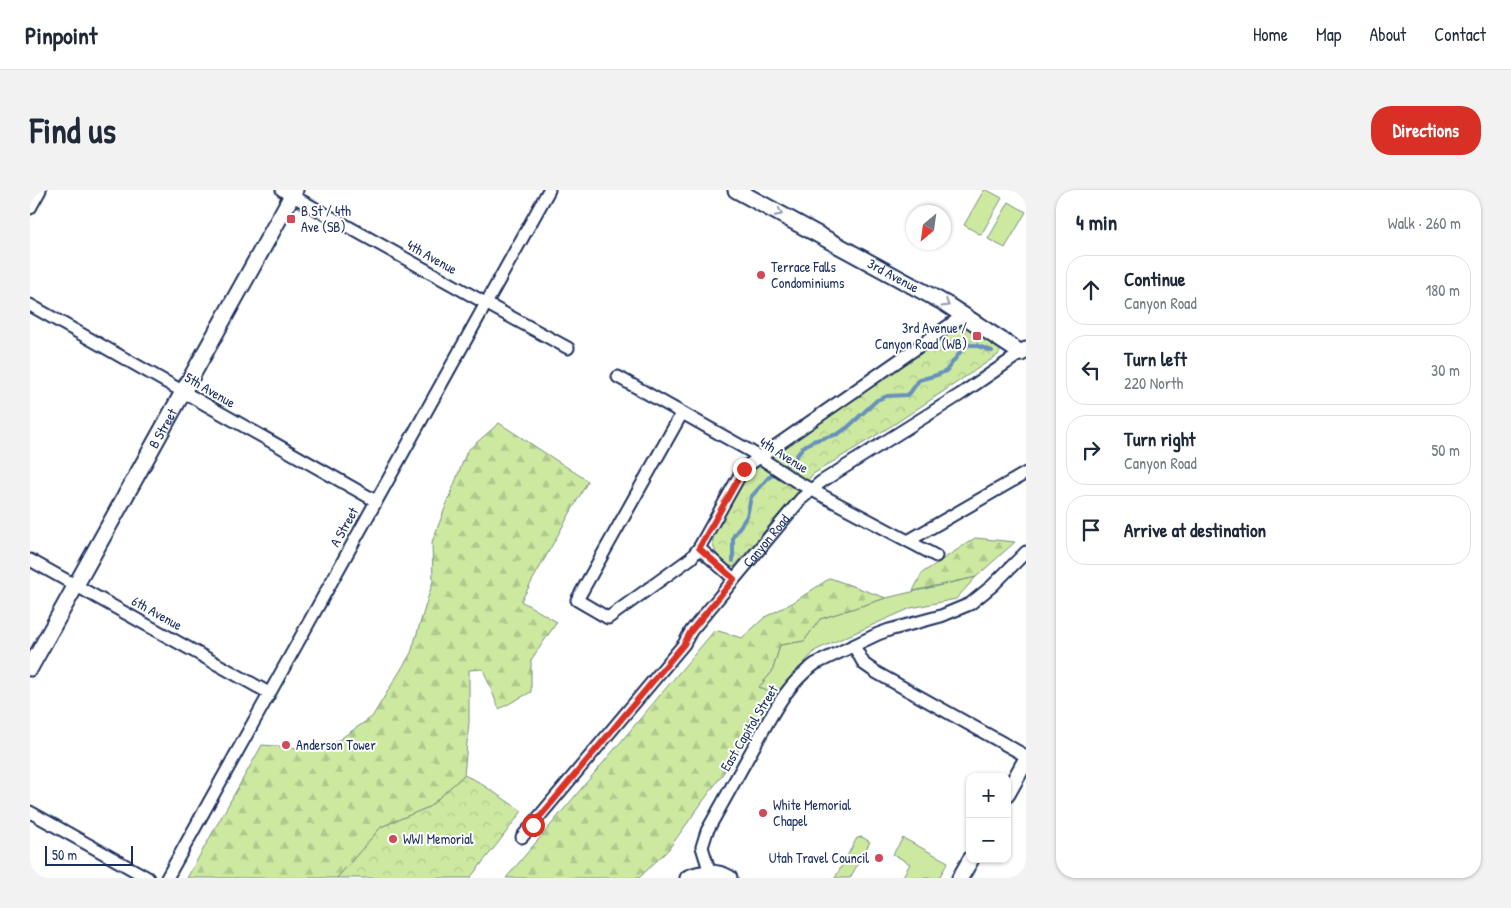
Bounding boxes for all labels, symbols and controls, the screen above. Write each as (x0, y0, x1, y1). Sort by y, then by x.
text: Pinpoint (25, 19, 97, 51)
text: Home (1253, 22, 1288, 47)
text: Map (1316, 22, 1341, 47)
text: About (1369, 22, 1406, 47)
text: Contact (1434, 22, 1486, 47)
button: Directions (1371, 106, 1481, 155)
text: Find us (30, 107, 116, 154)
place label: B St / 4th Ave (SB) (301, 201, 351, 236)
north arrow (906, 205, 951, 250)
one-way arrow (773, 207, 782, 217)
text: 4 min (1076, 208, 1117, 237)
text: Walk · 260 m (1388, 212, 1461, 234)
marker: B St / 4th Ave (SB) (285, 213, 297, 225)
street label: 4th Avenue (404, 235, 461, 278)
street label: 3rd Avenue (864, 253, 923, 297)
place label: Terrace Falls Condominiums (771, 257, 844, 292)
text: Continue (1124, 266, 1185, 292)
marker: Terrace Falls Condominiums (755, 269, 767, 281)
icon: ahead (1077, 276, 1105, 304)
text: 180 m (1426, 279, 1460, 301)
text: Canyon Road (1124, 292, 1197, 314)
one-way arrow (940, 298, 949, 308)
place label: 3rd Avenue / Canyon Road (WB) (875, 318, 967, 354)
marker: 3rd Avenue / Canyon Road (WB) (971, 330, 983, 342)
text: Turn left (1124, 346, 1187, 372)
icon: left (1077, 356, 1105, 384)
text: 30 m (1431, 359, 1460, 381)
street label: 5th Avenue (182, 368, 239, 412)
text: 220 North (1124, 372, 1183, 394)
street label: B Street (144, 405, 181, 452)
text: Turn right (1124, 426, 1195, 452)
street label: 4th Avenue (756, 432, 813, 477)
icon: right (1077, 436, 1105, 464)
text: 50 m (1432, 439, 1460, 461)
text: Canyon Road (1124, 452, 1197, 474)
route end (733, 458, 756, 481)
street label: A Street (325, 503, 362, 550)
street label: Canyon Road (738, 510, 794, 571)
icon: arrive (1077, 516, 1105, 544)
text: Arrive at destination (1124, 517, 1266, 543)
street label: 6th Avenue (129, 591, 186, 634)
street label: East Capitol Street (715, 681, 783, 775)
place label: Anderson Tower (296, 735, 376, 754)
marker: Anderson Tower (280, 739, 292, 751)
map controls (966, 773, 1011, 863)
button: + (966, 773, 1011, 818)
place label: White Memorial Chapel (773, 795, 851, 831)
marker: White Memorial Chapel (757, 807, 769, 819)
route start (522, 814, 545, 837)
button: − (966, 818, 1011, 863)
place label: WWI Memorial (403, 829, 474, 848)
marker: WWI Memorial (387, 833, 399, 845)
scale bar (45, 843, 132, 866)
text: 50 m (52, 845, 77, 864)
place label: Utah Travel Council (769, 848, 869, 867)
marker: Utah Travel Council (873, 852, 885, 864)

